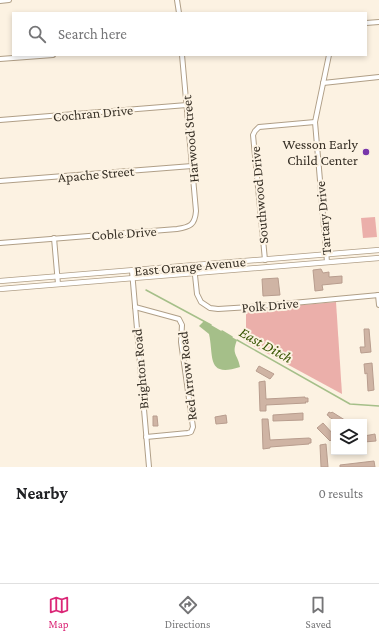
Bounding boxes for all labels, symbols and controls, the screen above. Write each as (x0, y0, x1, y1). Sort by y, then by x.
search box (12, 12, 367, 56)
icon: search (26, 23, 48, 45)
text: Search here (58, 26, 127, 42)
street label: Harwood Street (178, 94, 202, 183)
street label: Cochran Drive (52, 102, 134, 124)
place label: Wesson Early Child Center (282, 136, 359, 168)
street label: Southwood Drive (247, 146, 271, 244)
marker: Wesson Early Child Center (361, 147, 371, 157)
street label: Apache Street (57, 163, 135, 185)
street label: Tartary Drive (312, 180, 334, 256)
street label: Coble Drive (91, 223, 157, 243)
street label: East Orange Avenue (134, 253, 246, 279)
street label: Polk Drive (241, 295, 299, 315)
water label: East Ditch (237, 324, 295, 366)
street label: Brighton Road (128, 328, 151, 410)
street label: Red Arrow Road (174, 330, 200, 421)
map controls (331, 419, 367, 455)
button: layers (331, 419, 367, 455)
text: Nearby (16, 484, 68, 503)
text: 0 results (318, 486, 363, 501)
tab: Map (48, 594, 70, 630)
tab: Directions (165, 594, 210, 630)
tab: Saved (306, 594, 331, 630)

